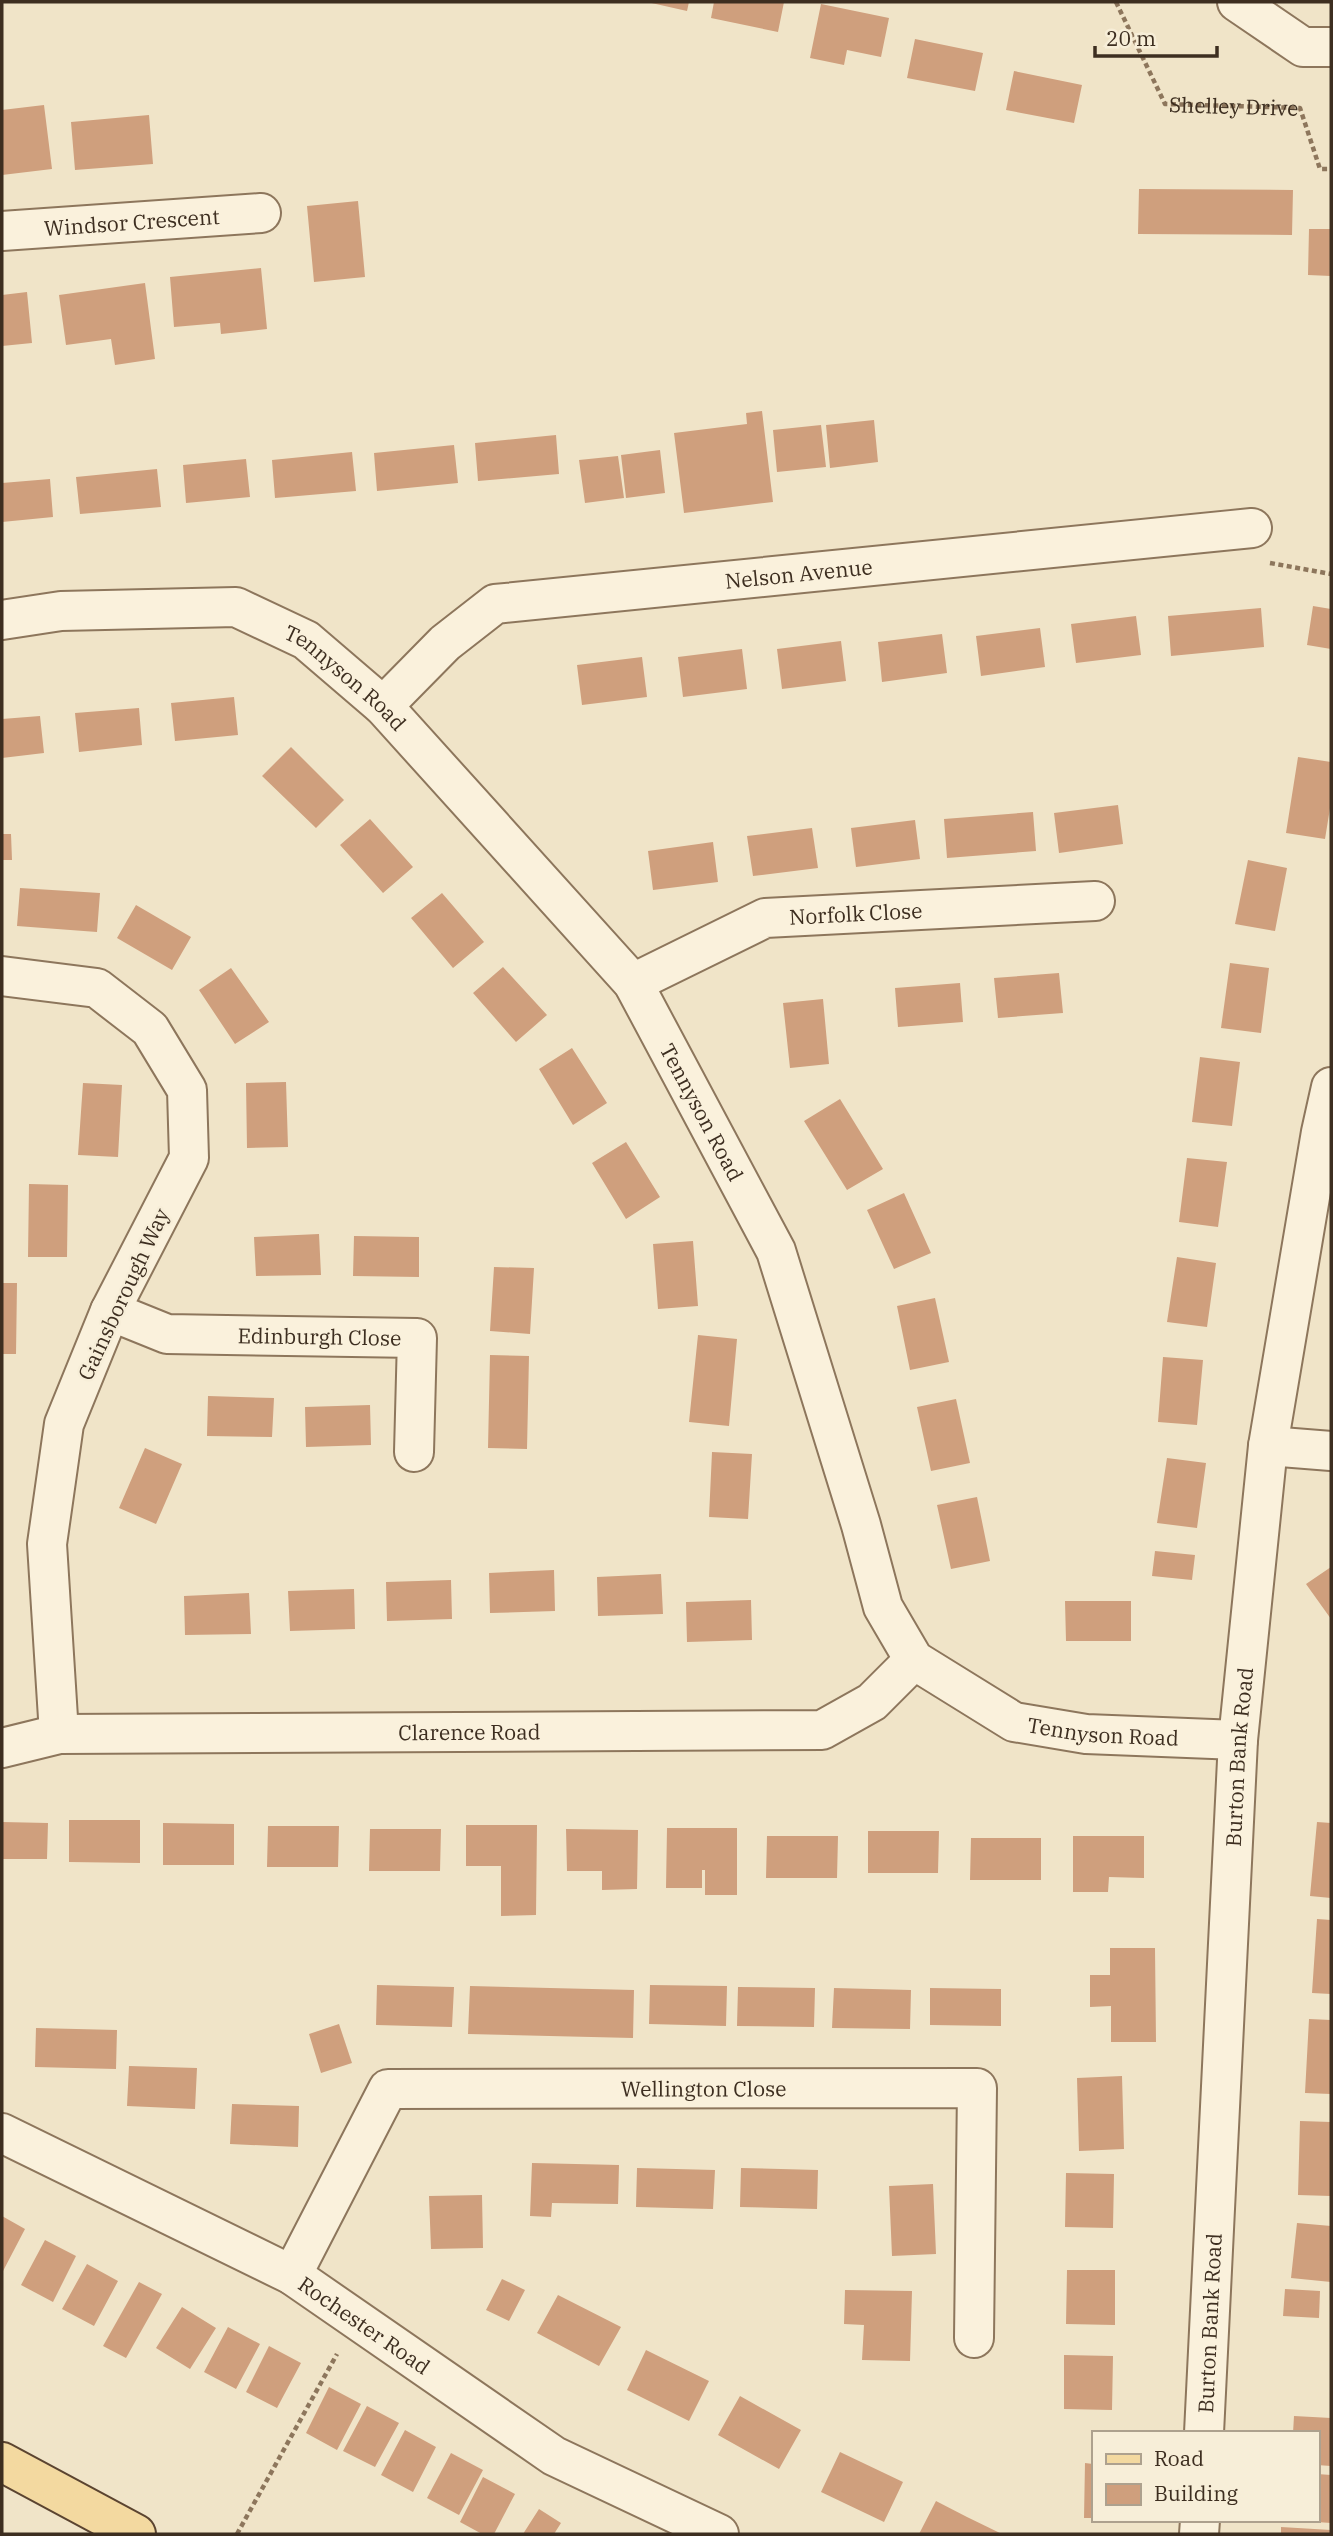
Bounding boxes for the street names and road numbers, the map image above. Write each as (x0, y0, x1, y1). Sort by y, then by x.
street label: Shelley Drive (1169, 90, 1299, 122)
street label: Windsor Crescent (43, 202, 220, 242)
street label: Nelson Avenue (724, 552, 874, 595)
street label: Tennyson Road (280, 618, 413, 737)
street label: Norfolk Close (788, 896, 923, 931)
street label: Tennyson Road (654, 1038, 750, 1186)
street label: Gainsborough Way (71, 1203, 175, 1385)
street label: Edinburgh Close (237, 1321, 402, 1352)
street label: Burton Bank Road (1219, 1665, 1259, 1847)
street label: Tennyson Road (1025, 1710, 1180, 1752)
street label: Clarence Road (398, 1717, 541, 1746)
street label: Wellington Close (621, 2074, 787, 2103)
street label: Burton Bank Road (1191, 2232, 1228, 2414)
street label: Rochester Road (293, 2270, 436, 2381)

